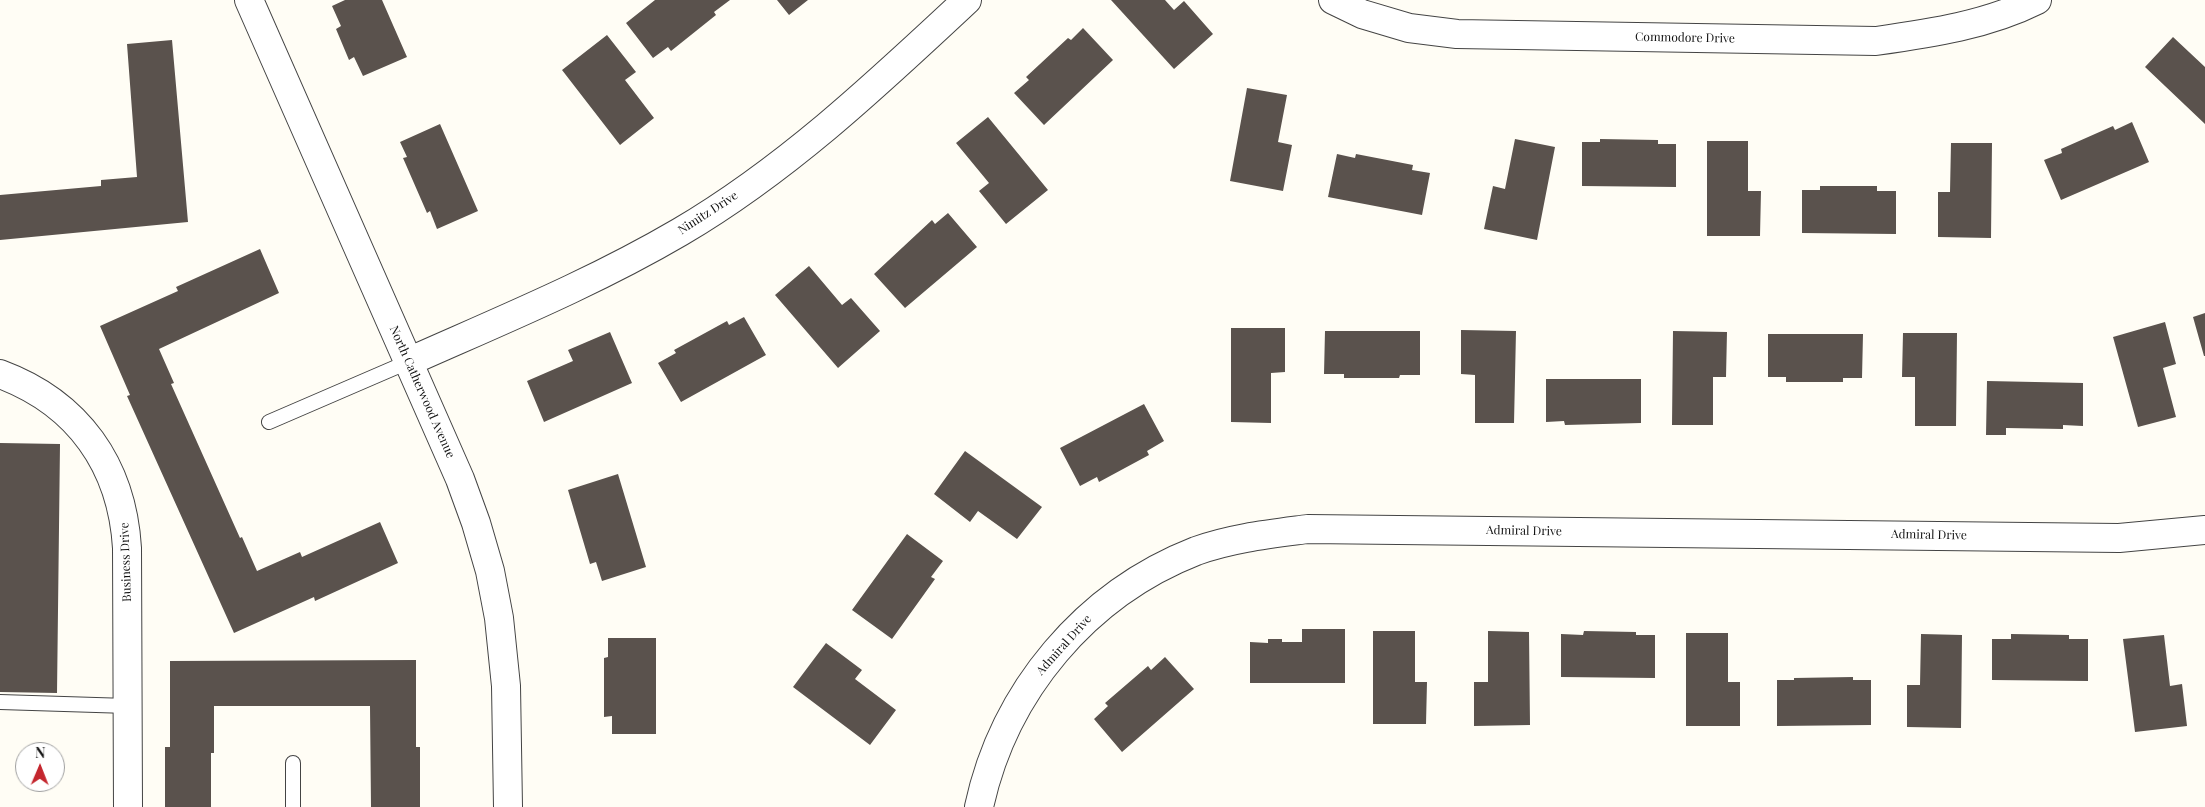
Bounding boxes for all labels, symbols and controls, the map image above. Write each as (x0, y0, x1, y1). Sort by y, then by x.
street label: Commodore Drive (1635, 30, 1735, 46)
street label: Nimitz Drive (675, 188, 741, 238)
street label: North Catherwood Avenue (386, 324, 458, 460)
street label: Business Drive (117, 522, 135, 602)
street label: Admiral Drive (1486, 523, 1562, 539)
street label: Admiral Drive (1891, 527, 1967, 543)
street label: Admiral Drive (1033, 612, 1095, 678)
north arrow (15, 742, 65, 792)
text: N (35, 743, 45, 762)

